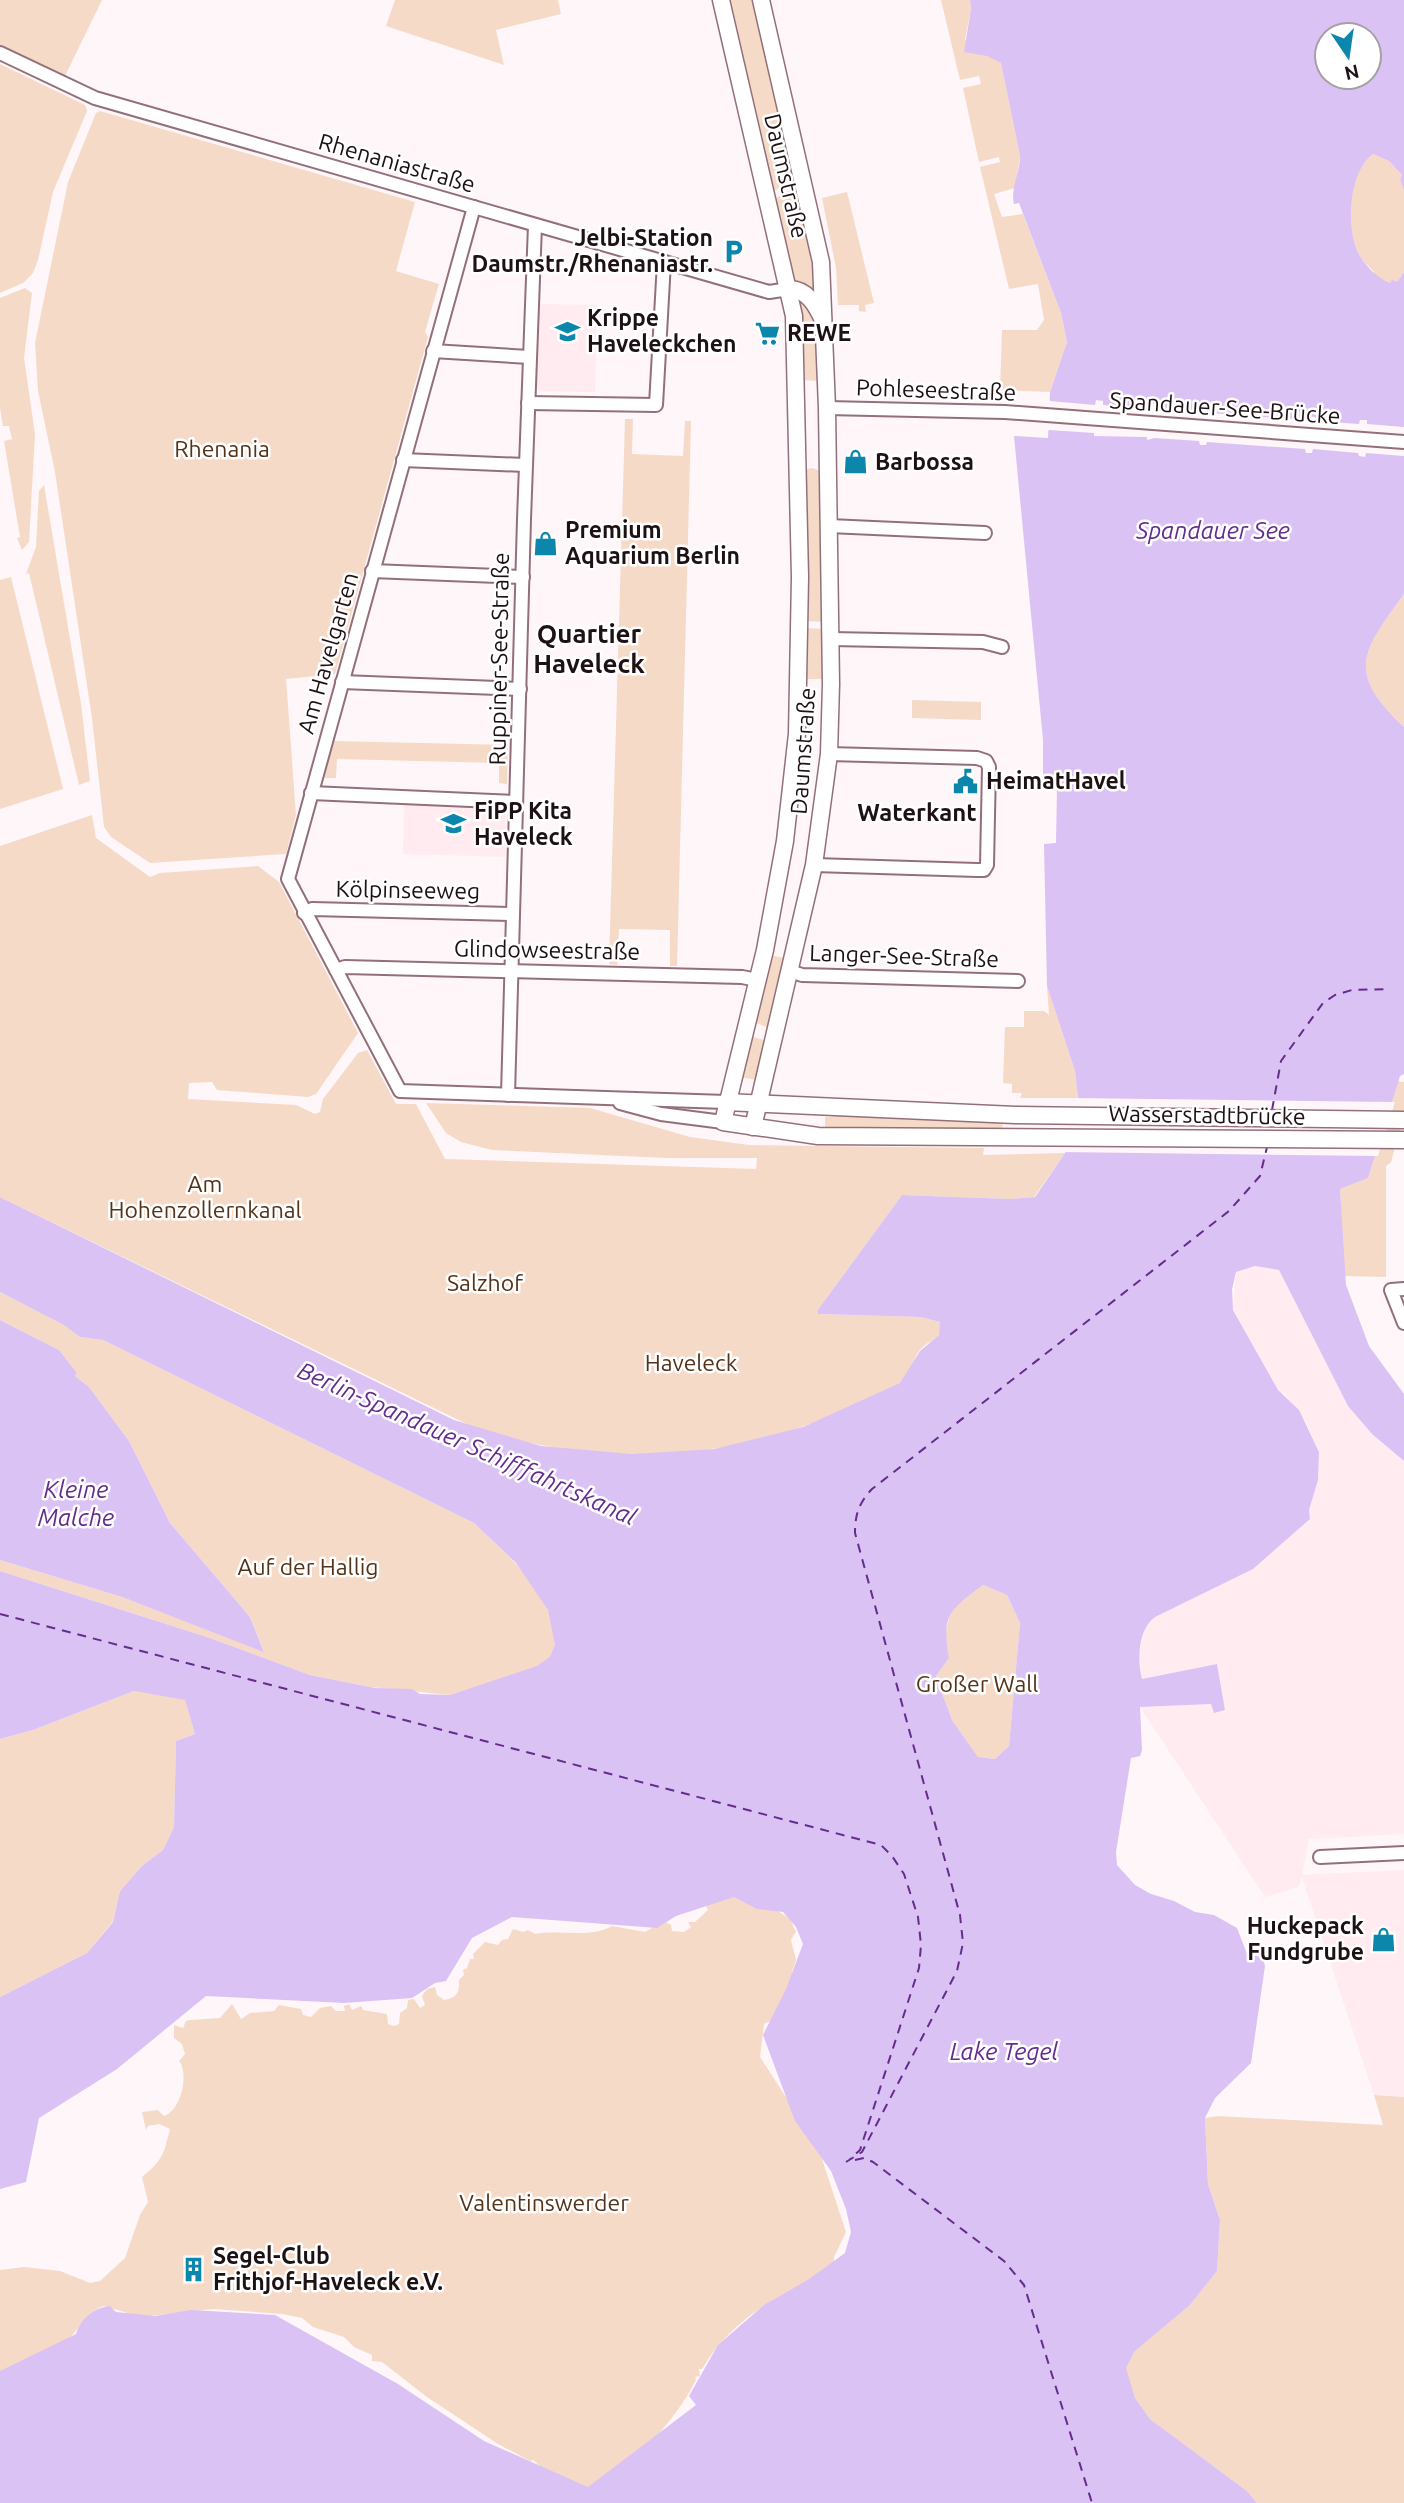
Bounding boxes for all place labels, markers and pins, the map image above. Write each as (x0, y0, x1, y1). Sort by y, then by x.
place label: Jelbi-Station Daumstr./Rhenaniastr. (472, 225, 713, 276)
parking icon: Jelbi-Station Daumstr./Rhenaniastr. (719, 237, 747, 265)
place label: Krippe Haveleckchen (587, 305, 736, 356)
school or university icon: Krippe Haveleckchen (553, 317, 581, 345)
supermarket icon: REWE (753, 319, 781, 347)
place label: REWE (787, 320, 851, 345)
shop icon: Barbossa (841, 448, 869, 476)
place label: Barbossa (875, 449, 974, 474)
place label: Premium Aquarium Berlin (565, 517, 740, 568)
shop icon: Premium Aquarium Berlin (531, 529, 559, 557)
public building icon: HeimatHavel (952, 767, 980, 795)
place label: HeimatHavel (986, 768, 1126, 793)
place label: FiPP Kita Haveleck (474, 798, 573, 849)
school or university icon: FiPP Kita Haveleck (440, 810, 468, 838)
place label: Huckepack Fundgrube (1247, 1913, 1364, 1964)
shop icon: Huckepack Fundgrube (1370, 1925, 1398, 1953)
place label: Segel-Club Frithjof-Haveleck e.V. (213, 2243, 443, 2294)
building icon: Segel-Club Frithjof-Haveleck e.V. (179, 2255, 207, 2283)

